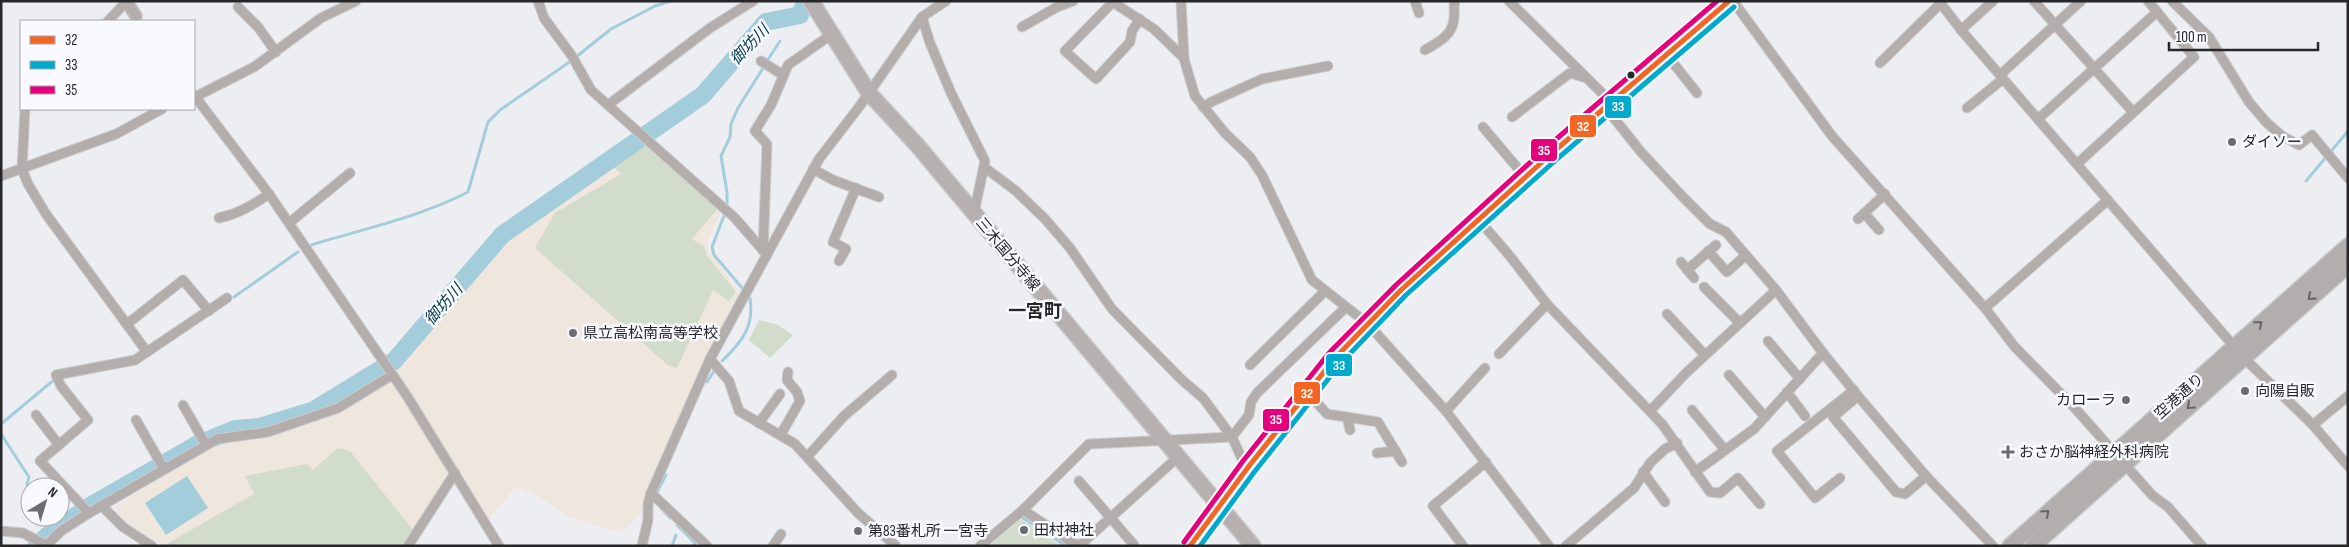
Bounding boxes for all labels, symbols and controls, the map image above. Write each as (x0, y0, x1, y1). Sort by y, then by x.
legend (20, 20, 195, 110)
water label: 御坊川 (727, 20, 775, 69)
scale bar (2169, 20, 2318, 52)
text: 100 m (2176, 28, 2207, 47)
text: 32 (65, 31, 77, 50)
text: 33 (65, 56, 78, 75)
unlabelled marker (1626, 70, 1636, 80)
text: 35 (65, 81, 77, 100)
line badge: 33 (1604, 95, 1632, 119)
text: 33 (1612, 98, 1624, 115)
line badge: 32 (1569, 114, 1597, 138)
text: 32 (1577, 118, 1589, 135)
place label: ダイソー (2242, 133, 2302, 152)
marker: ダイソー (2226, 136, 2238, 148)
line badge: 35 (1530, 138, 1558, 162)
text: 35 (1538, 142, 1550, 159)
street label: 三木国分寺線 (971, 214, 1044, 295)
water label: 御坊川 (421, 279, 468, 329)
one-way arrow (2308, 292, 2317, 301)
district label: 一宮町 (1008, 301, 1062, 322)
one-way arrow (2254, 321, 2263, 330)
place label: 県立高松南高等学校 (583, 324, 718, 343)
marker: 県立高松南高等学校 (567, 327, 579, 339)
line badge: 33 (1325, 353, 1353, 377)
text: 33 (1333, 357, 1345, 374)
street label: 空港通り (2151, 369, 2208, 424)
line badge: 32 (1293, 381, 1321, 405)
place label: 向陽自販 (2255, 382, 2315, 401)
text: 32 (1301, 385, 1313, 402)
marker: 向陽自販 (2239, 385, 2251, 397)
place label: カローラ (2056, 391, 2116, 410)
marker: カローラ (2120, 394, 2132, 406)
one-way arrow (2187, 400, 2196, 408)
line badge: 35 (1262, 408, 1290, 432)
text: 35 (1270, 411, 1282, 428)
place label: おさか脳神経外科病院 (2019, 443, 2169, 462)
marker: おさか脳神経外科病院 (2001, 445, 2015, 459)
north arrow (20, 477, 70, 527)
text: N (45, 483, 61, 501)
one-way arrow (2041, 510, 2050, 519)
place label: 田村神社 (1034, 521, 1094, 540)
place label: 第83番札所 一宮寺 (868, 522, 988, 541)
marker: 田村神社 (1018, 524, 1030, 536)
marker: 第83番札所 一宮寺 (852, 525, 864, 537)

